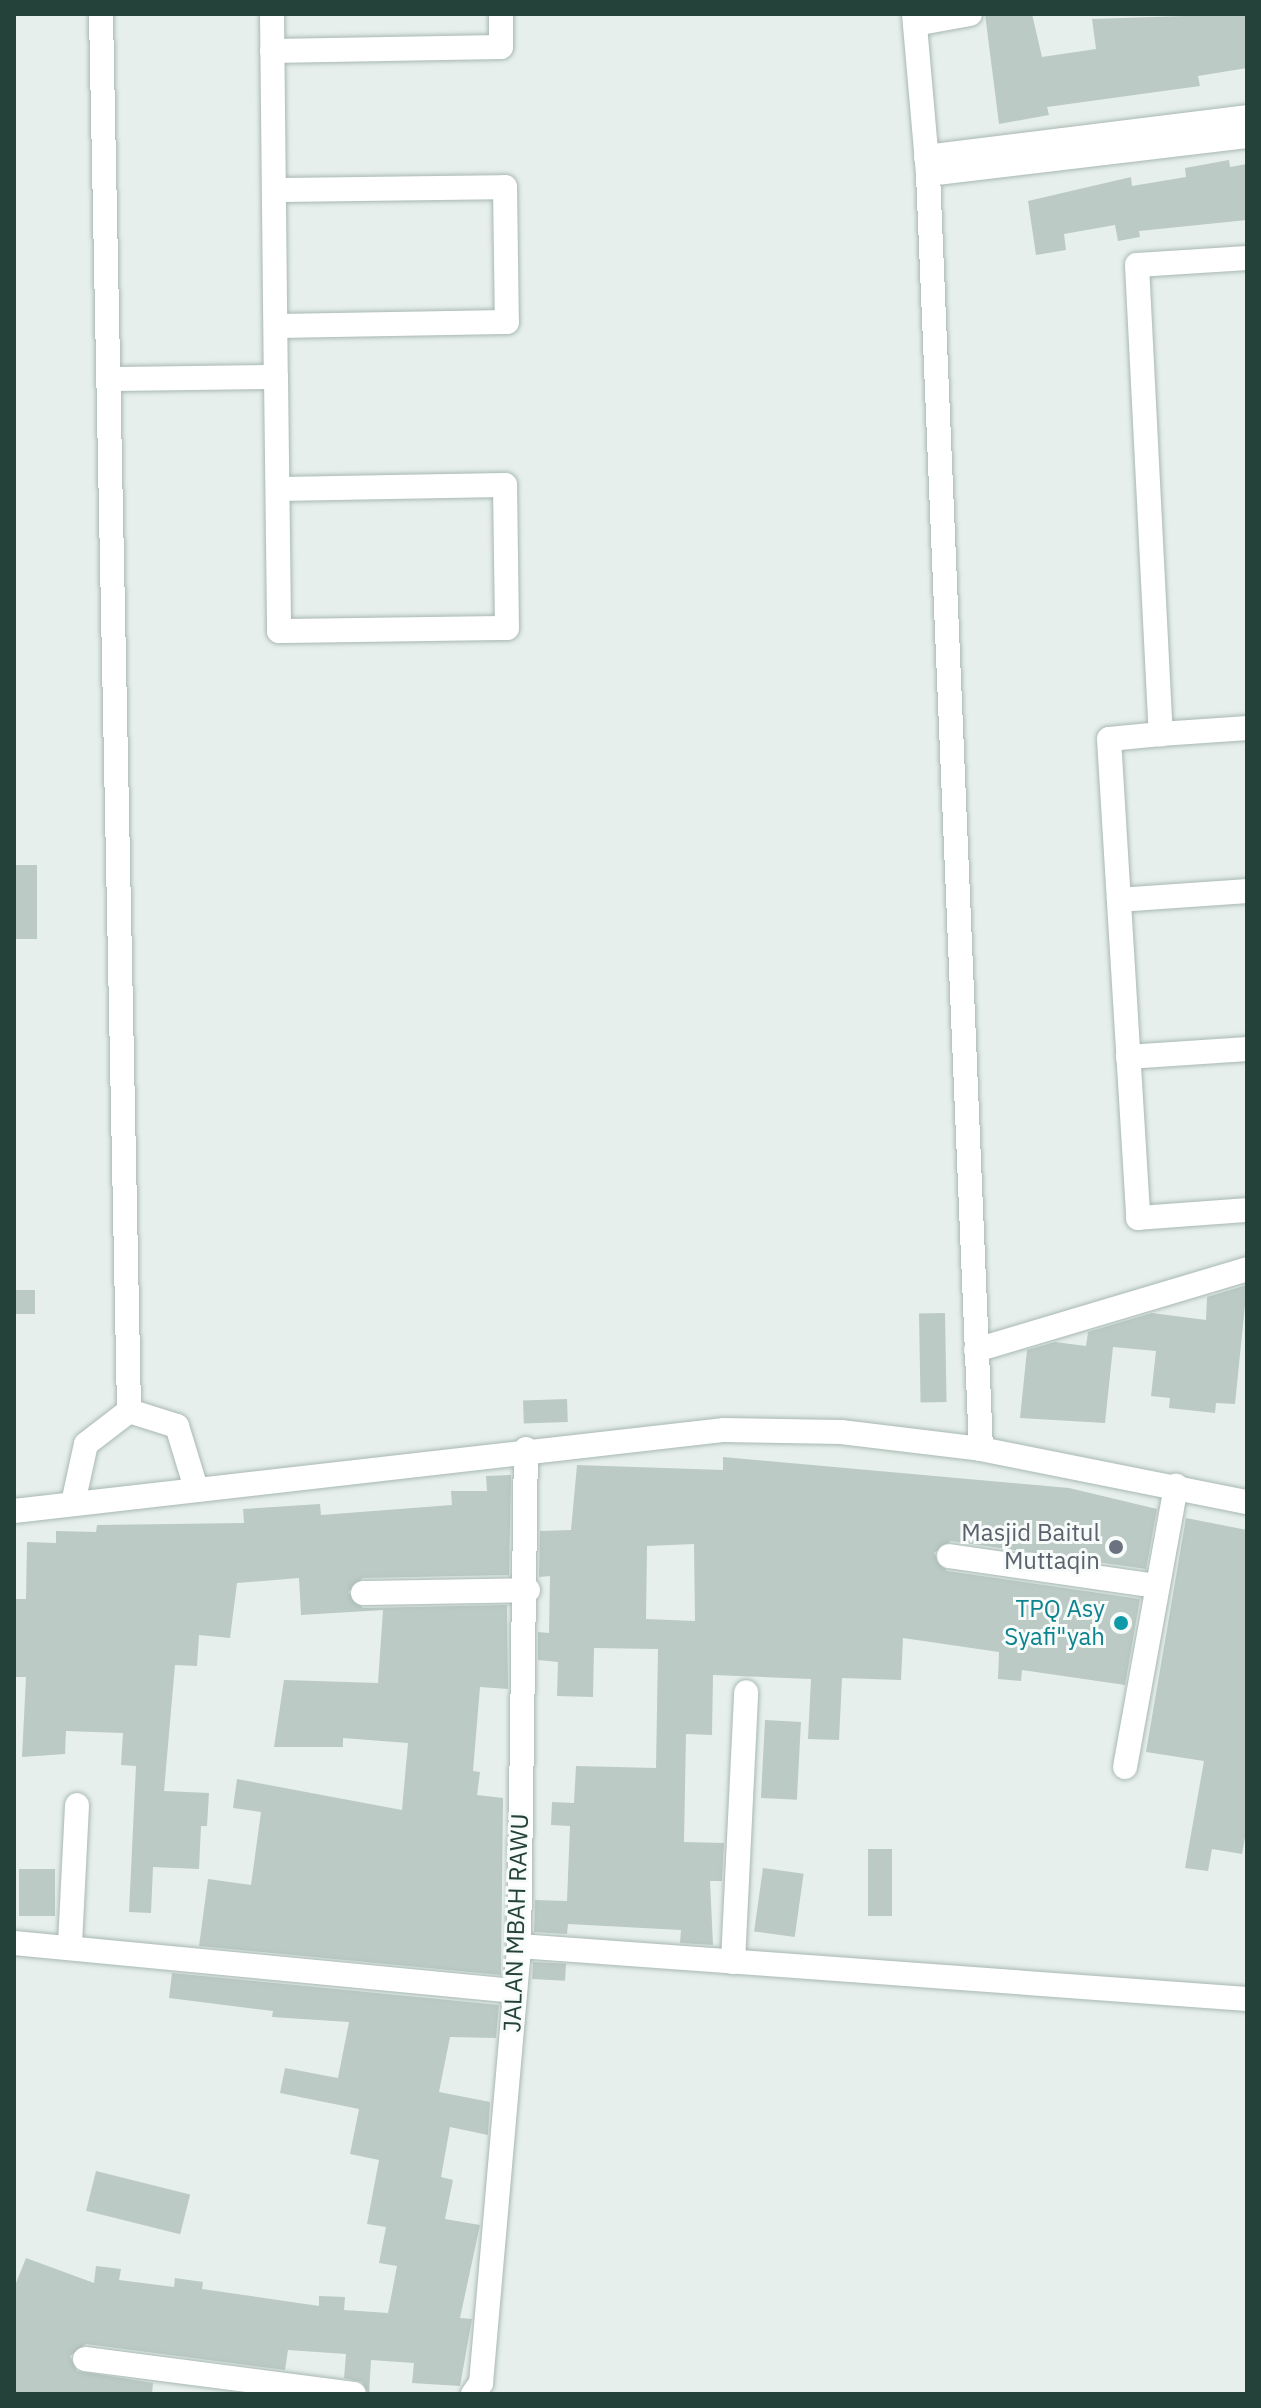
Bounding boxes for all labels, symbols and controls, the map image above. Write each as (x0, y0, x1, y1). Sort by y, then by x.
place label: Masjid Baitul Muttaqin (961, 1519, 1100, 1575)
marker: Masjid Baitul Muttaqin (1107, 1538, 1125, 1556)
place label: TPQ Asy Syafi"yah (1004, 1595, 1105, 1651)
marker: TPQ Asy Syafi"yah (1112, 1614, 1130, 1632)
street label: JALAN MBAH RAWU (498, 1813, 534, 2033)

